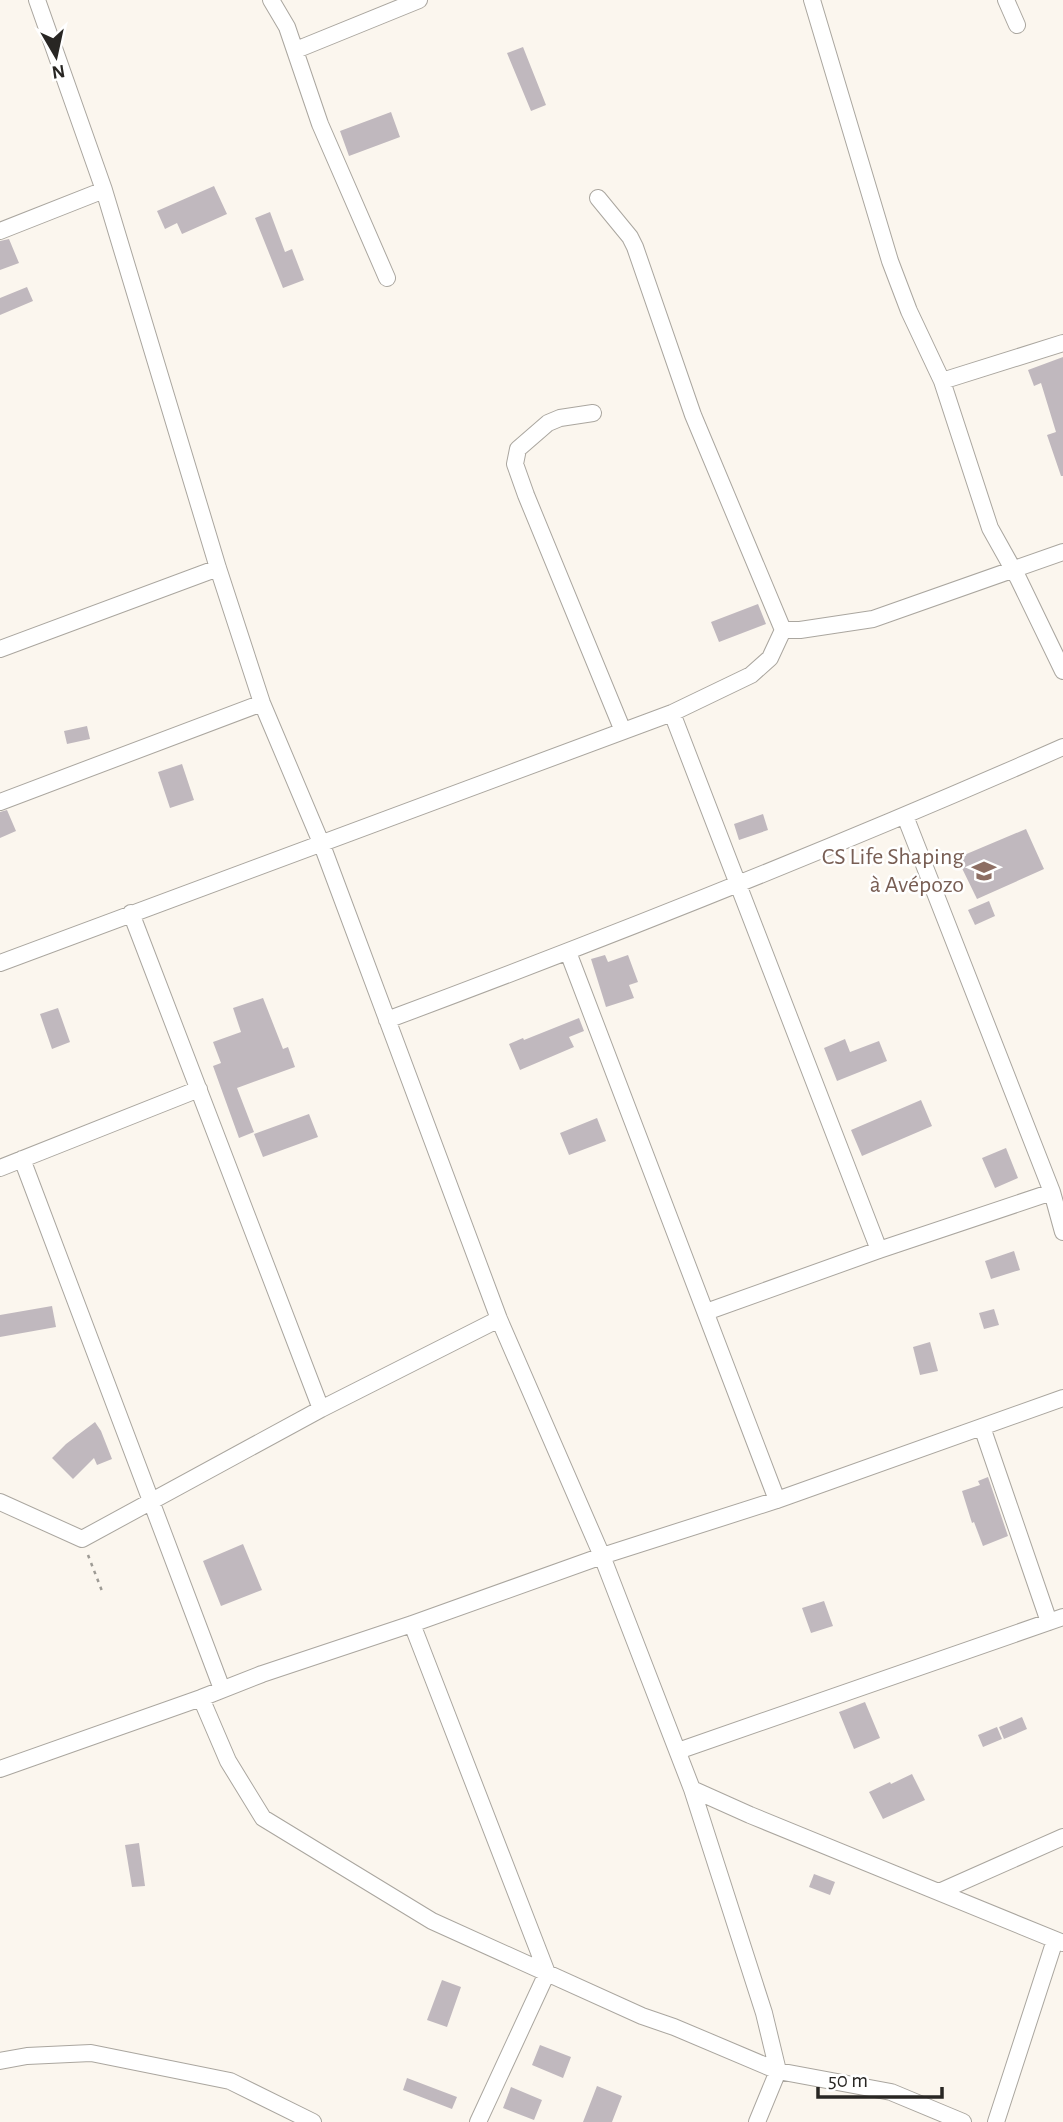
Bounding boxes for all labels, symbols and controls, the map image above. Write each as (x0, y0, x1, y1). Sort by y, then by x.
north arrow (21, 21, 91, 91)
text: N (50, 61, 66, 82)
place label: CS Life Shaping à Avépozo (822, 845, 964, 897)
school or university icon: CS Life Shaping à Avépozo (970, 857, 998, 885)
scale bar (818, 2056, 942, 2100)
text: 50 m (828, 2070, 868, 2091)

